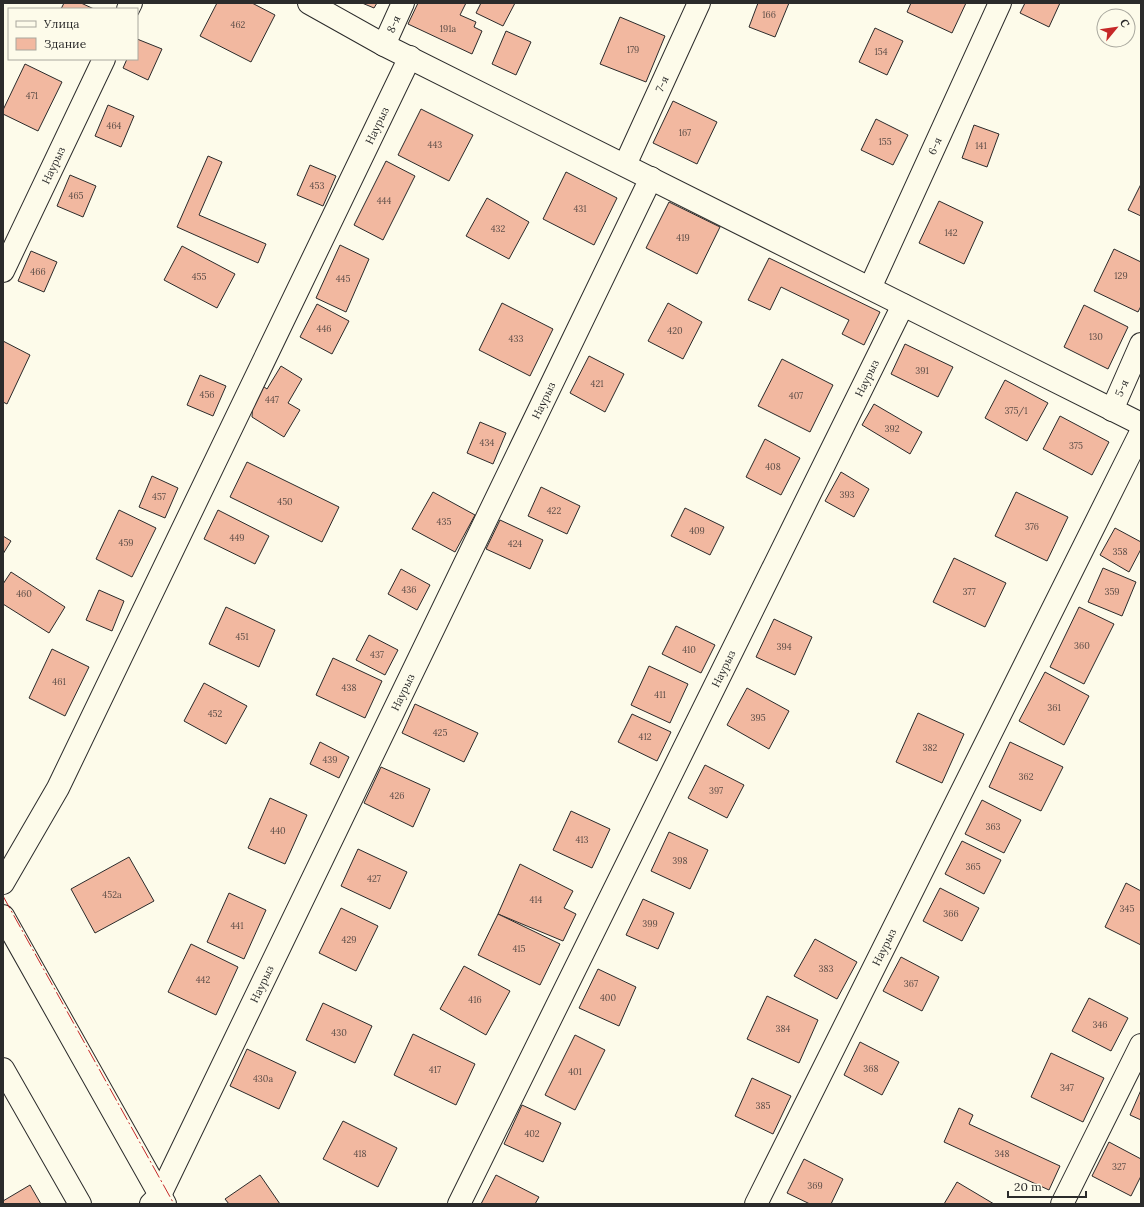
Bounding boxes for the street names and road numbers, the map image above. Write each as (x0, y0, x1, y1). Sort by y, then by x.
street label: 8-я (383, 13, 403, 35)
street label: 7-я (652, 74, 672, 94)
street label: Наурыз (362, 105, 392, 146)
street label: 6-я (925, 135, 945, 157)
street label: Наурыз (38, 144, 68, 186)
street label: Наурыз (852, 357, 882, 399)
street label: 5-я (1112, 377, 1132, 399)
street label: Наурыз (529, 380, 559, 421)
street label: Наурыз (708, 648, 738, 690)
street label: Наурыз (388, 671, 418, 713)
street label: Наурыз (869, 926, 899, 968)
street label: Наурыз (247, 963, 277, 1005)

